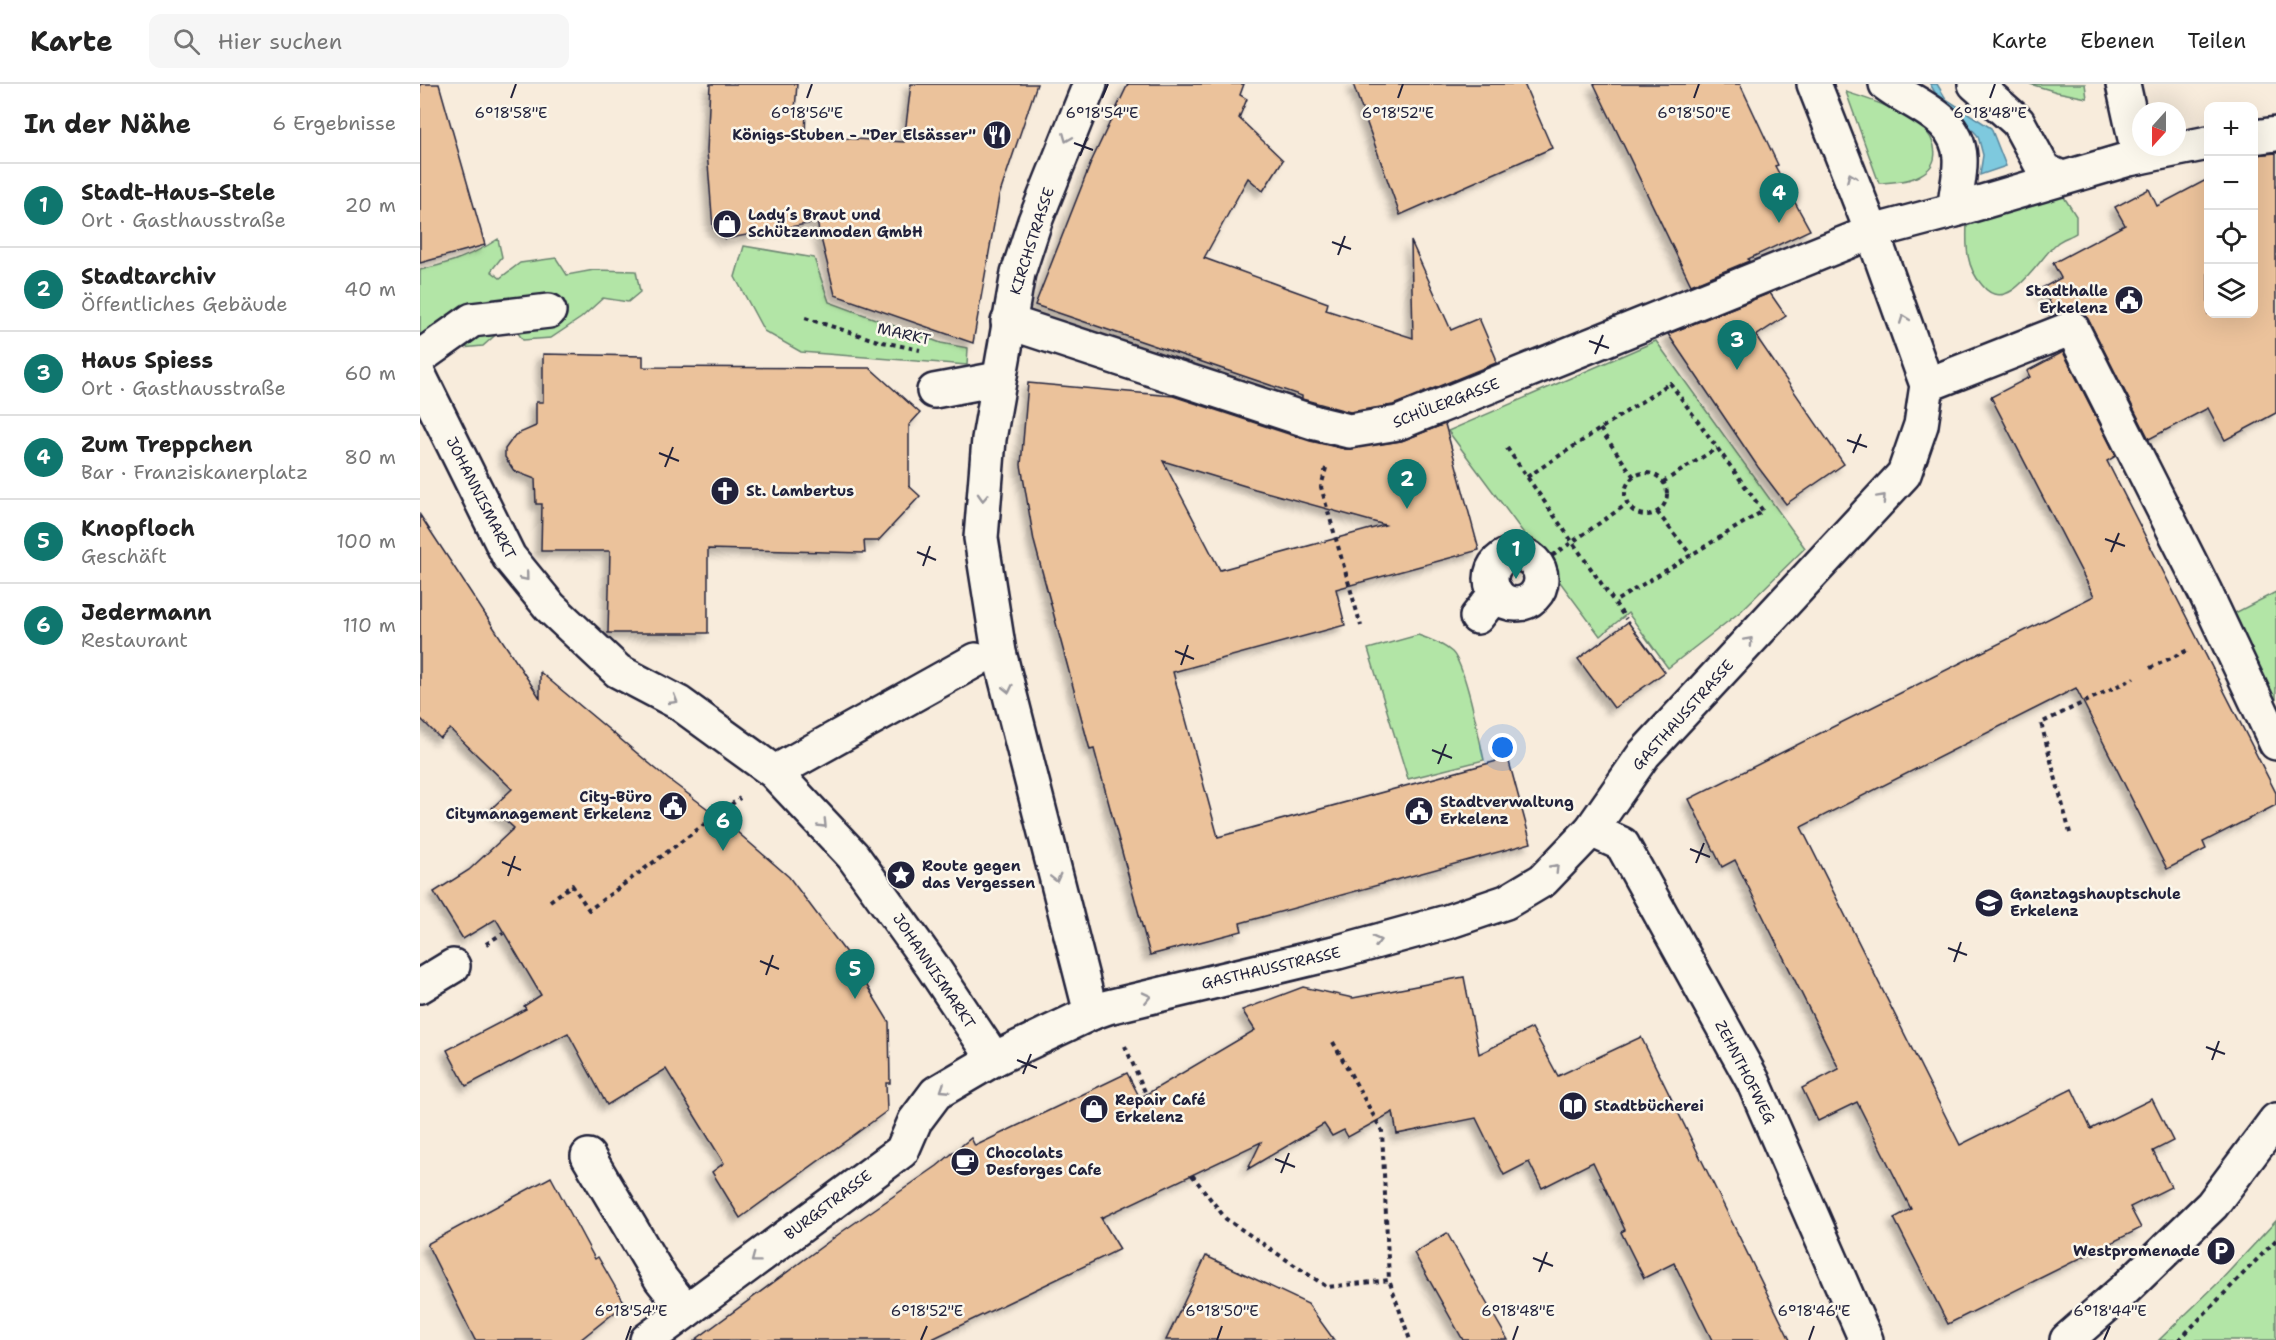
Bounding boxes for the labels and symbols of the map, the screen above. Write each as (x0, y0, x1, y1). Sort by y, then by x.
north arrow (2132, 102, 2186, 156)
text: 6°18'58"E (475, 103, 547, 123)
text: 6°18'56"E (771, 103, 843, 123)
text: 6°18'54"E (1066, 103, 1138, 123)
text: 6°18'52"E (1362, 103, 1434, 123)
text: 6°18'50"E (1657, 103, 1731, 123)
text: 6°18'48"E (1953, 103, 2027, 123)
restaurant icon: Königs-Stuben - "Der Elsässer" (981, 119, 1013, 151)
place label: Königs-Stuben - "Der Elsässer" (732, 125, 976, 145)
one-way arrow (1062, 132, 1074, 143)
one-way arrow (1846, 173, 1858, 184)
pin: 4 (1760, 174, 1798, 223)
street label: KIRCHSTRASSE (1005, 185, 1059, 297)
place label: Lady´s Braut und Schützenmoden GmbH (748, 205, 923, 242)
shop icon: Lady´s Braut und Schützenmoden GmbH (711, 208, 743, 240)
place label: Stadthalle Erkelenz (2025, 281, 2108, 318)
public building icon: Stadthalle Erkelenz (2113, 284, 2145, 316)
one-way arrow (1898, 314, 1911, 325)
street label: MARKT (875, 318, 933, 350)
pin: 3 (1718, 320, 1756, 370)
street label: SCHÜLERGASSE (1390, 373, 1502, 433)
street label: JOHANNISMARKT (441, 433, 521, 563)
pin: 2 (1388, 460, 1426, 509)
church icon: St. Lambertus (709, 475, 741, 507)
place label: St. Lambertus (746, 481, 854, 501)
one-way arrow (976, 492, 989, 501)
one-way arrow (1874, 494, 1885, 505)
pin: 1 (1496, 530, 1536, 579)
one-way arrow (518, 570, 529, 581)
one-way arrow (1742, 637, 1753, 647)
street label: GASTHAUSSTRASSE (1628, 655, 1738, 775)
one-way arrow (1000, 684, 1013, 694)
one-way arrow (668, 693, 678, 704)
your location (1488, 733, 1517, 762)
place label: City-Büro Citymanagement Erkelenz (445, 787, 652, 824)
public building icon: City-Büro Citymanagement Erkelenz (657, 790, 689, 822)
place label: Stadtverwaltung Erkelenz (1440, 792, 1574, 829)
public building icon: Stadtverwaltung Erkelenz (1403, 795, 1435, 827)
pin: 6 (704, 802, 742, 851)
one-way arrow (816, 817, 827, 828)
place label: Route gegen das Vergessen (922, 856, 1035, 893)
place icon: Route gegen das Vergessen (885, 859, 917, 891)
one-way arrow (1548, 864, 1559, 874)
one-way arrow (1049, 873, 1062, 883)
place label: Ganztagshauptschule Erkelenz (2010, 884, 2181, 921)
school or university icon: Ganztagshauptschule Erkelenz (1973, 887, 2005, 919)
street label: JOHANNISMARKT (888, 910, 980, 1032)
one-way arrow (1372, 936, 1382, 949)
street label: GASTHAUSSTRASSE (1199, 942, 1343, 994)
pin: 5 (836, 950, 874, 999)
one-way arrow (1142, 992, 1152, 1005)
street label: ZEHNTHOFWEG (1710, 1017, 1780, 1127)
one-way arrow (939, 1082, 950, 1093)
place label: Repair Café Erkelenz (1115, 1090, 1206, 1127)
library icon: Stadtbücherei (1557, 1090, 1589, 1122)
shop icon: Repair Café Erkelenz (1078, 1093, 1110, 1125)
place label: Stadtbücherei (1594, 1096, 1704, 1116)
place label: Chocolats Desforges Cafe (986, 1143, 1102, 1180)
cafe icon: Chocolats Desforges Cafe (949, 1146, 981, 1178)
street label: BURGSTRASSE (780, 1166, 876, 1244)
parking icon: Westpromenade (2205, 1235, 2237, 1267)
place label: Westpromenade (2073, 1241, 2200, 1261)
one-way arrow (751, 1252, 762, 1263)
text: 6°18'54"E (595, 1301, 667, 1321)
text: 6°18'52"E (891, 1301, 963, 1321)
text: 6°18'50"E (1185, 1301, 1259, 1321)
text: 6°18'48"E (1481, 1301, 1555, 1321)
text: 6°18'46"E (1778, 1301, 1850, 1321)
text: 6°18'44"E (2073, 1301, 2147, 1321)

